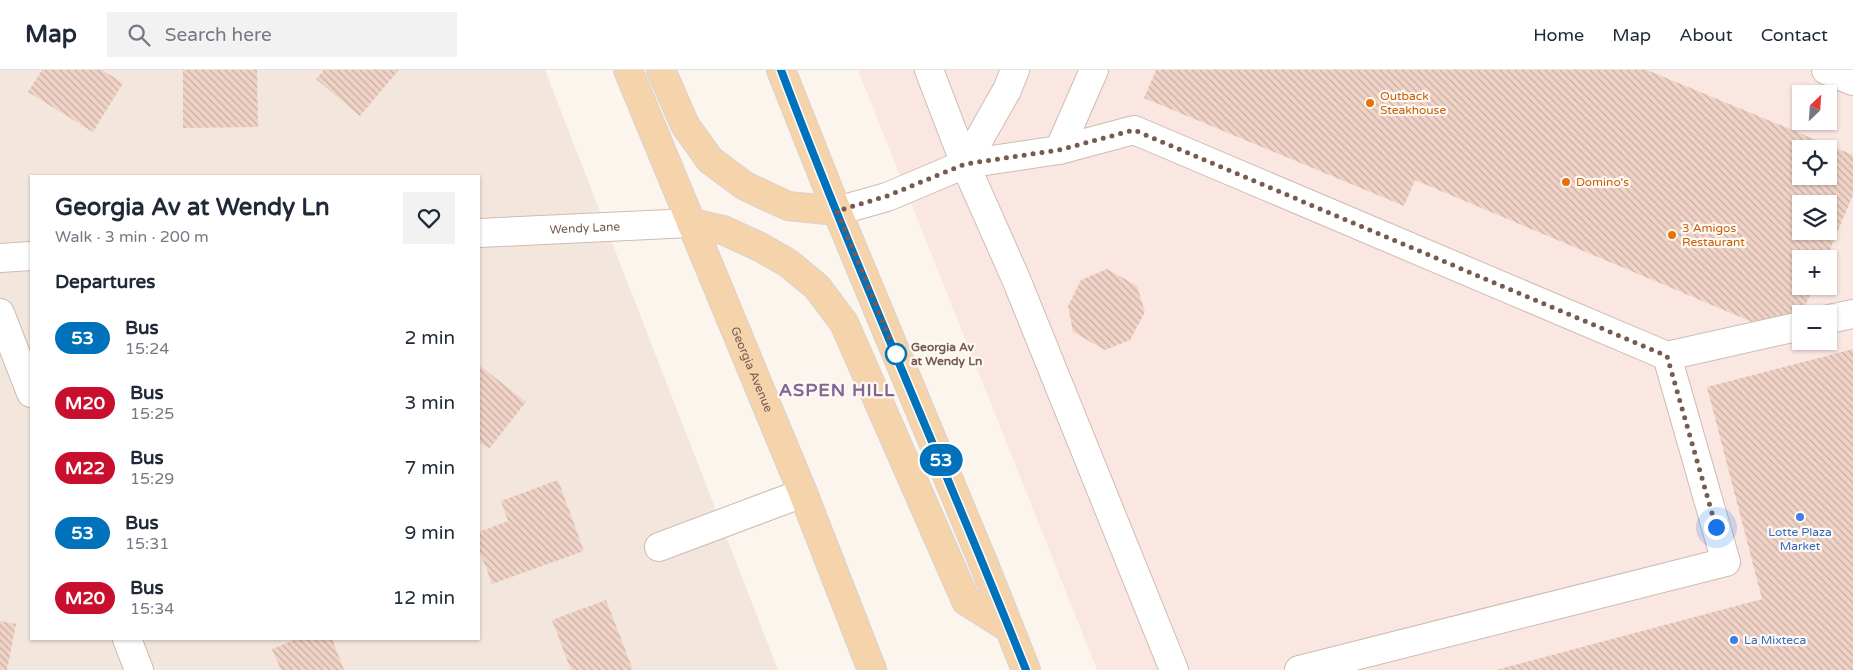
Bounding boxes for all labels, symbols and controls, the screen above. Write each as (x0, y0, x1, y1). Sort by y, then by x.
search box (107, 12, 457, 57)
text: Map (25, 20, 77, 49)
icon: search (125, 21, 153, 49)
text: Search here (165, 24, 272, 46)
text: Home (1533, 24, 1584, 46)
text: Map (1612, 24, 1651, 46)
text: About (1679, 24, 1733, 46)
text: Contact (1761, 24, 1828, 46)
north arrow (1792, 85, 1838, 130)
map controls (1792, 85, 1837, 350)
place label: Outback Steakhouse (1380, 89, 1446, 117)
marker: Outback Steakhouse (1364, 97, 1376, 109)
button: locate (1792, 140, 1837, 185)
place label: Domino's (1576, 175, 1629, 189)
marker: Domino's (1560, 176, 1572, 188)
button: heart (403, 192, 455, 244)
text: Georgia Av at Wendy Ln (55, 193, 330, 222)
button: layers (1792, 195, 1837, 240)
street label: Wendy Lane (549, 219, 621, 237)
place label: 3 Amigos Restaurant (1682, 221, 1745, 249)
text: Walk · 3 min · 200 m (55, 227, 209, 247)
marker: 3 Amigos Restaurant (1666, 229, 1678, 241)
button: + (1792, 250, 1837, 295)
text: Departures (55, 271, 155, 293)
button: − (1792, 305, 1837, 350)
text: Bus (125, 317, 159, 339)
street label: Georgia Avenue (728, 325, 776, 414)
text: 53 (71, 327, 94, 349)
text: 2 min (404, 327, 455, 349)
text: 15:24 (125, 339, 169, 359)
place label: Georgia Av at Wendy Ln (911, 340, 982, 369)
marker: Georgia Av at Wendy Ln (885, 343, 907, 365)
district label: ASPEN HILL (779, 379, 895, 401)
text: Bus (130, 382, 164, 404)
text: M20 (65, 392, 105, 414)
text: 3 min (404, 392, 455, 414)
text: 15:25 (130, 404, 174, 424)
line badge: 53 (918, 444, 964, 476)
text: Bus (130, 447, 164, 469)
text: 53 (930, 449, 952, 471)
text: M22 (65, 457, 105, 479)
text: 7 min (404, 457, 455, 479)
text: 15:29 (130, 469, 174, 489)
marker: Lotte Plaza Market (1794, 511, 1806, 523)
text: Bus (125, 512, 159, 534)
your location (1704, 515, 1729, 540)
text: 53 (71, 522, 94, 544)
text: 9 min (404, 522, 455, 544)
place label: Lotte Plaza Market (1768, 525, 1832, 553)
text: 15:31 (125, 534, 169, 554)
text: Bus (130, 577, 164, 599)
text: M20 (65, 587, 105, 609)
text: 12 min (392, 587, 455, 609)
text: 15:34 (130, 599, 174, 619)
place label: La Mixteca (1744, 633, 1806, 647)
marker: La Mixteca (1728, 634, 1740, 646)

